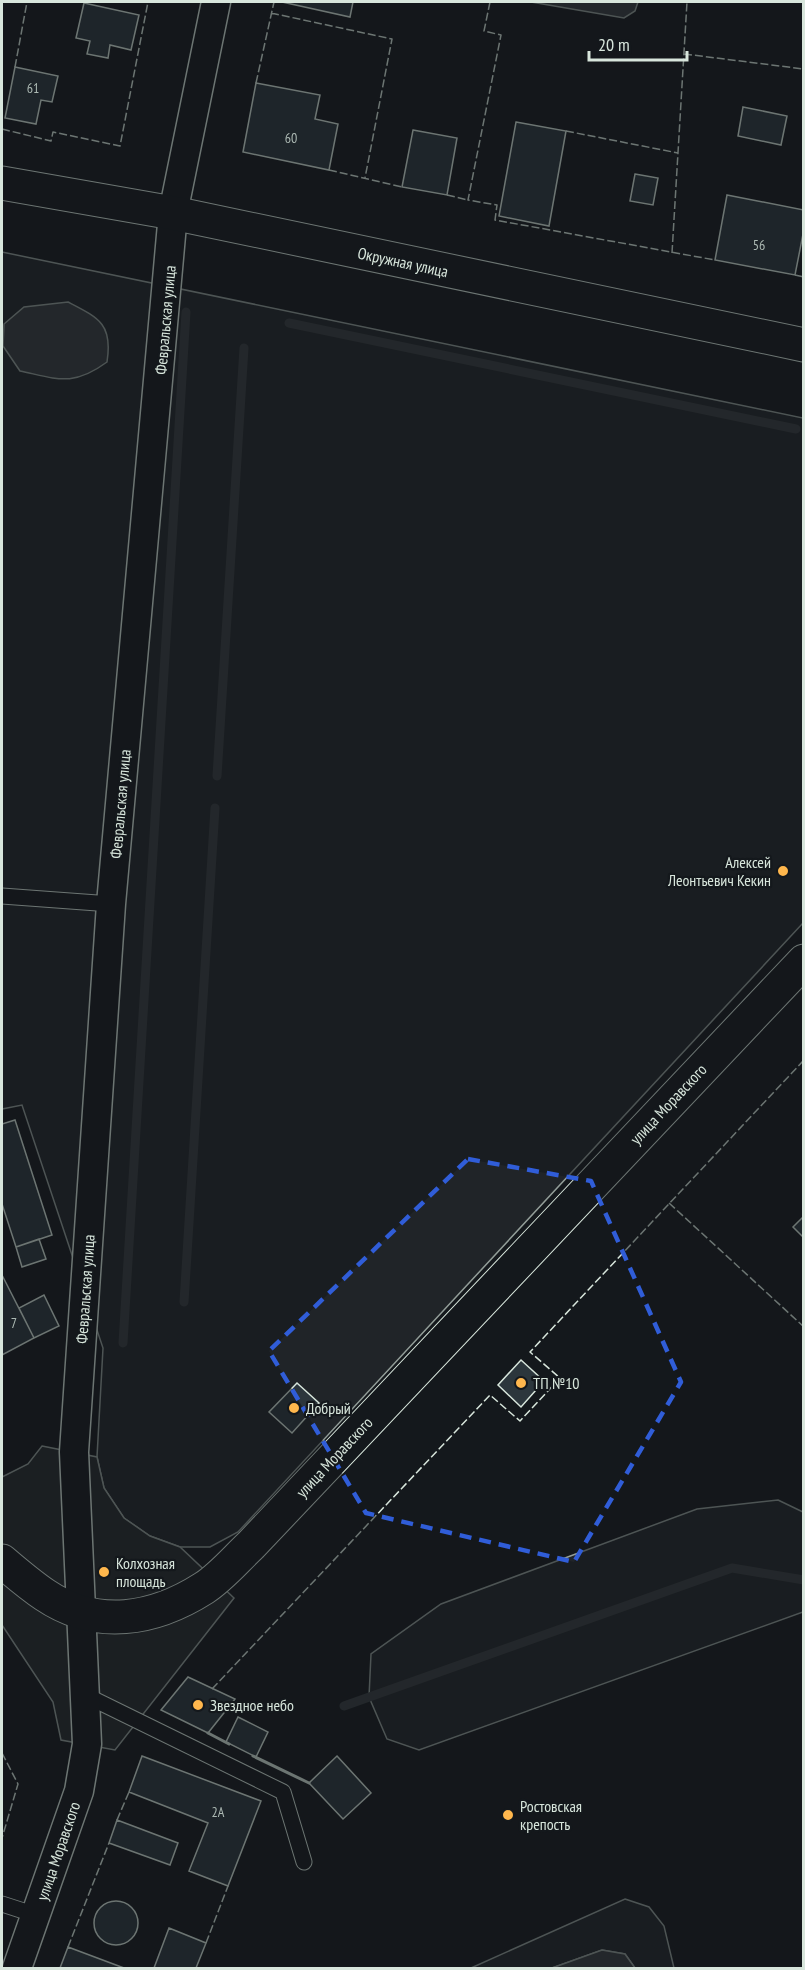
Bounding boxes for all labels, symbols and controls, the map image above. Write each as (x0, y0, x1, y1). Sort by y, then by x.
scale bar (589, 24, 686, 62)
text: 20 m (598, 33, 630, 56)
house number: 61 (27, 79, 39, 97)
house number: 60 (285, 129, 297, 147)
house number: 56 (753, 236, 765, 254)
street label: Окружная улица (356, 243, 450, 281)
street label: Февральская улица (150, 265, 180, 375)
street label: Февральская улица (105, 749, 135, 859)
place label: Алексей Леонтьевич Кекин (667, 852, 771, 890)
marker: Алексей Леонтьевич Кекин (776, 864, 790, 878)
street label: улица Моравского (625, 1059, 711, 1149)
street label: Февральская улица (71, 1234, 99, 1344)
house number: 7 (11, 1314, 17, 1332)
place label: ТП №10 (533, 1373, 580, 1393)
marker: ТП №10 (514, 1376, 528, 1390)
place label: Добрый (306, 1398, 351, 1418)
marker: Добрый (287, 1401, 301, 1415)
street label: улица Моравского (291, 1412, 377, 1502)
place label: Колхозная площадь (116, 1553, 175, 1591)
marker: Колхозная площадь (97, 1565, 111, 1579)
place label: Звездное небо (210, 1695, 294, 1715)
marker: Звездное небо (191, 1698, 205, 1712)
place label: Ростовская крепость (520, 1796, 582, 1834)
street label: улица Моравского (32, 1799, 84, 1903)
house number: 2А (212, 1803, 225, 1821)
marker: Ростовская крепость (501, 1808, 515, 1822)

